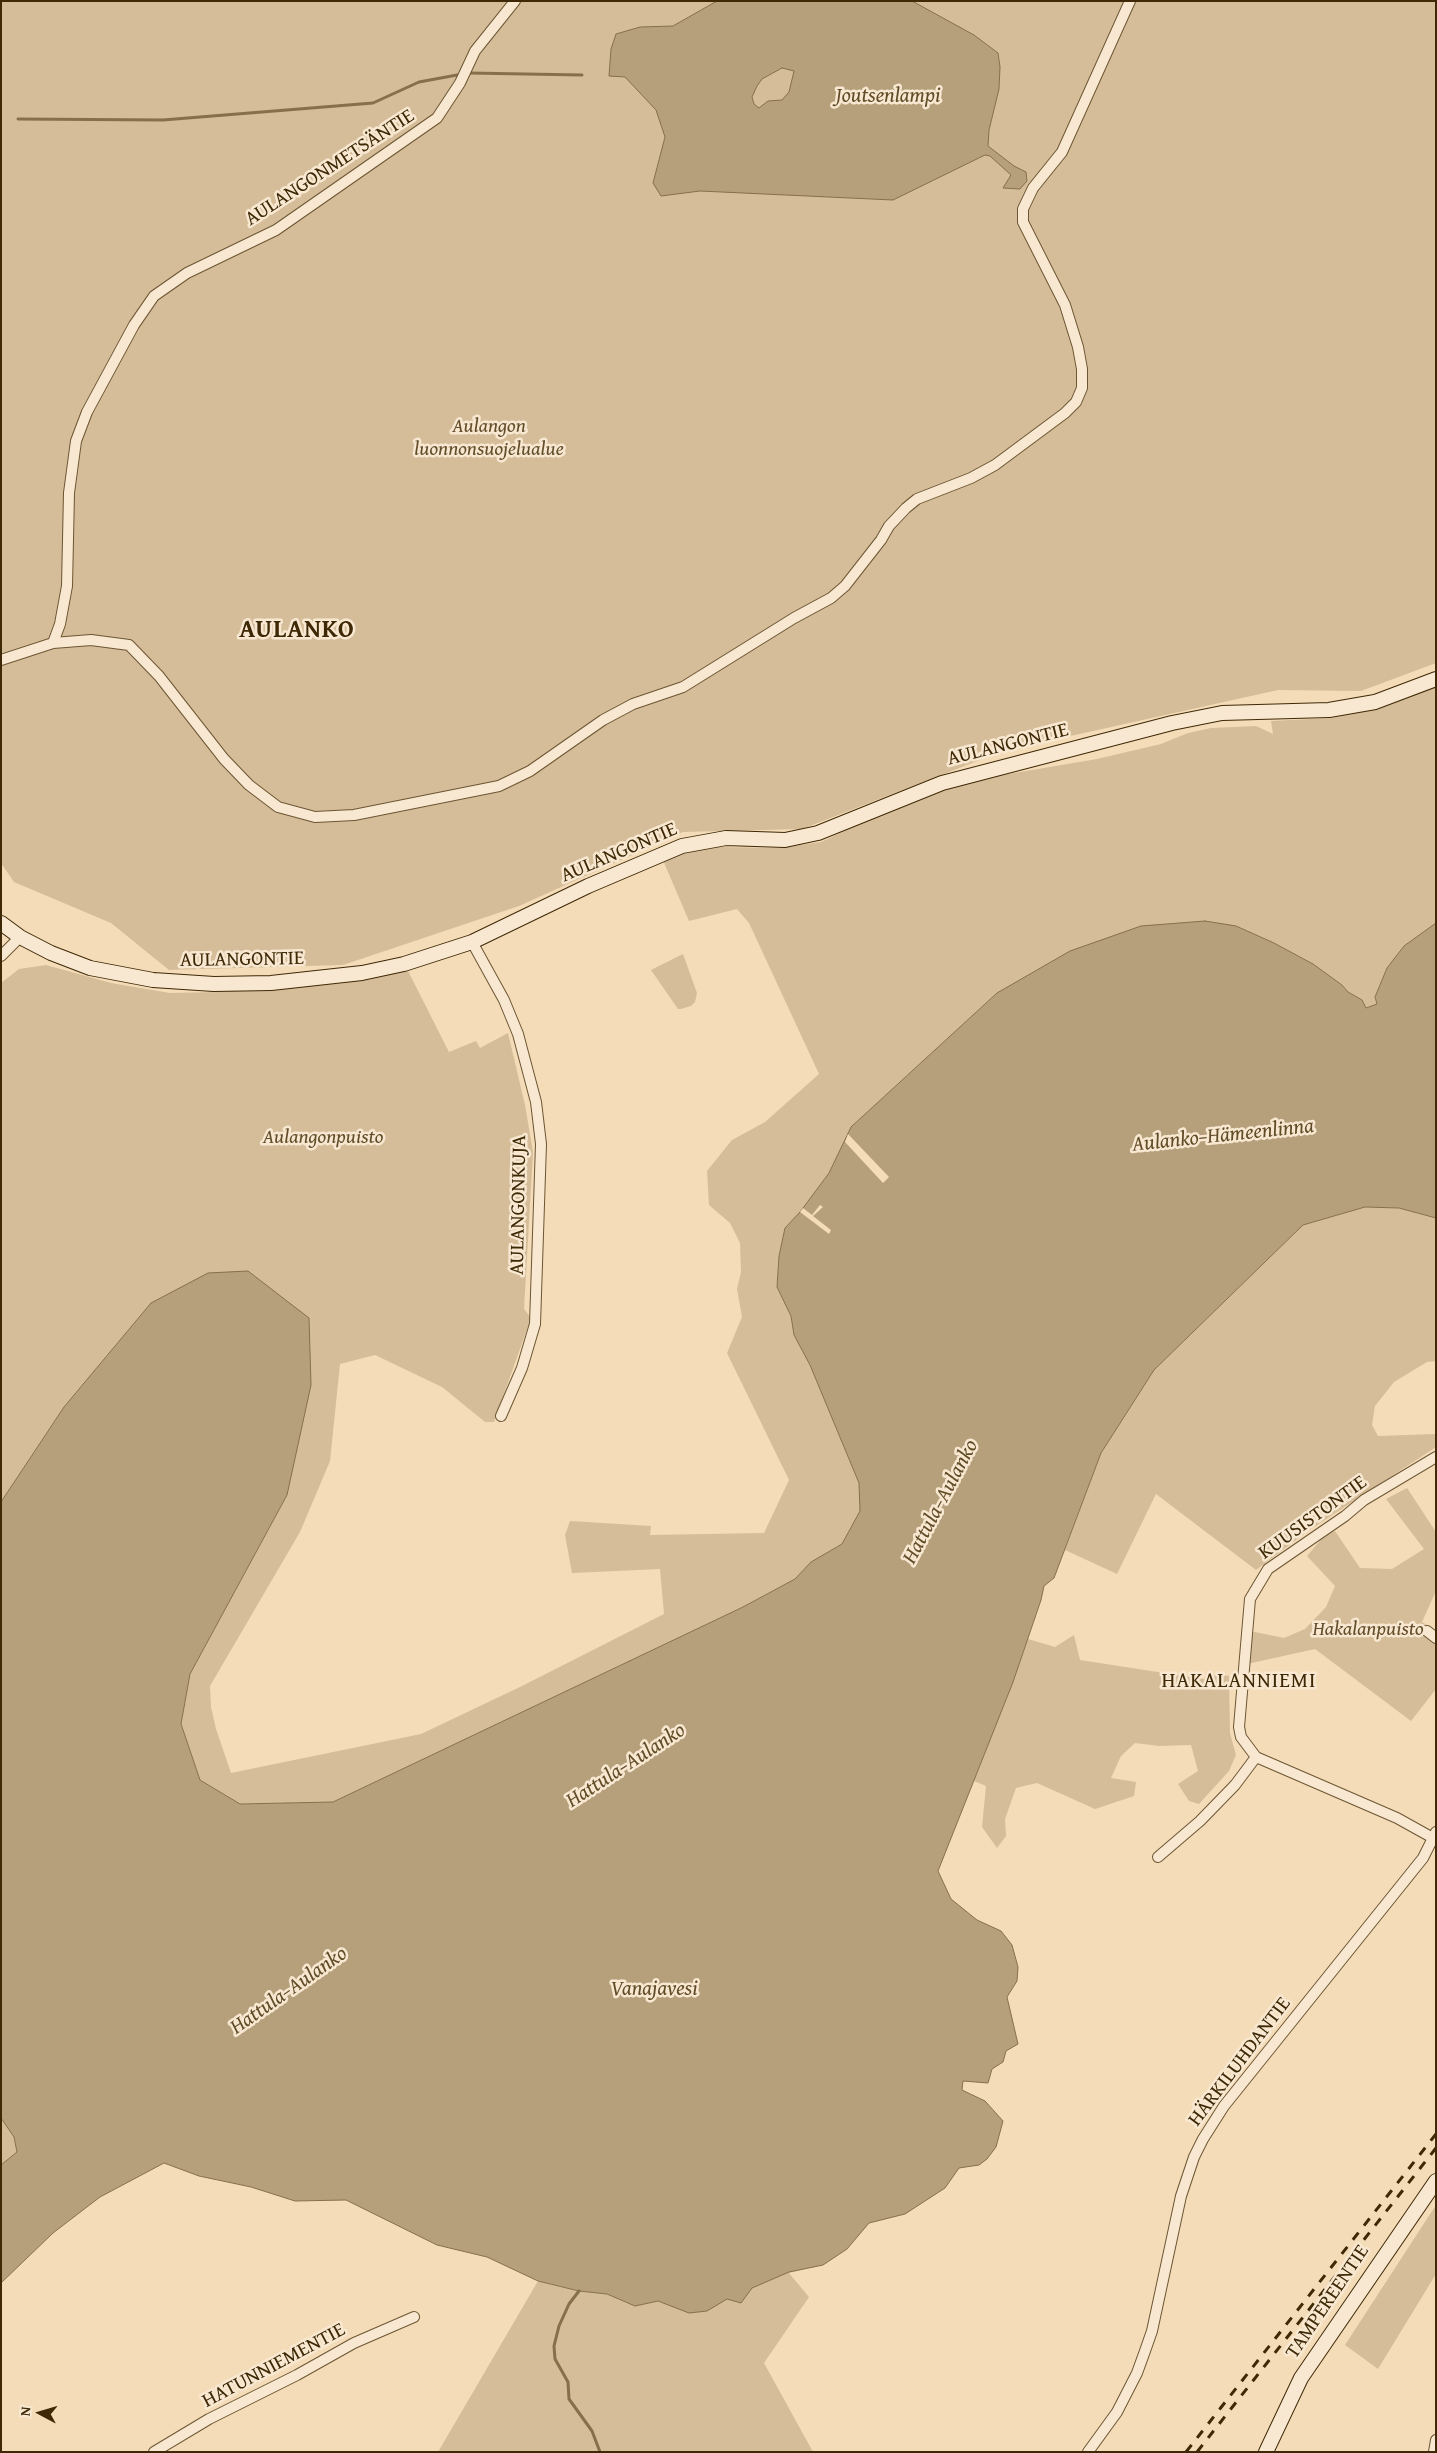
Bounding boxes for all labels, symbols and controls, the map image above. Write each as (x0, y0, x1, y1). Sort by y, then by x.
water label: Joutsenlampi (836, 84, 940, 110)
street label: AULANGONMETSÄNTIE (241, 104, 419, 232)
park label: Aulangon luonnonsuojelualue (414, 415, 564, 462)
district label: AULANKO (238, 616, 356, 646)
street label: AULANGONTIE (945, 718, 1071, 772)
street label: AULANGONTIE (557, 818, 681, 888)
street label: AULANGONTIE (180, 947, 304, 973)
water label: Aulanko–Hämeenlinna (1131, 1114, 1315, 1158)
park label: Aulangonpuisto (263, 1126, 383, 1150)
street label: AULANGONKUJA (506, 1135, 532, 1275)
water label: Hattula–Aulanko (898, 1436, 984, 1568)
street label: KUUSISTONTIE (1254, 1471, 1372, 1565)
park label: Hakalanpuisto (1312, 1618, 1424, 1642)
district label: HAKALANNIEMI (1160, 1669, 1318, 1695)
water label: Hattula–Aulanko (562, 1718, 690, 1814)
water label: Hattula–Aulanko (226, 1941, 352, 2041)
water label: Vanajavesi (610, 1977, 698, 2003)
street label: HÄRKILUHDANTIE (1184, 1993, 1296, 2131)
street label: TAMPEREENTIE (1281, 2241, 1375, 2363)
street label: HATUNNIEMENTIE (198, 2318, 350, 2414)
north arrow (15, 2388, 65, 2438)
text: N (15, 2406, 36, 2417)

